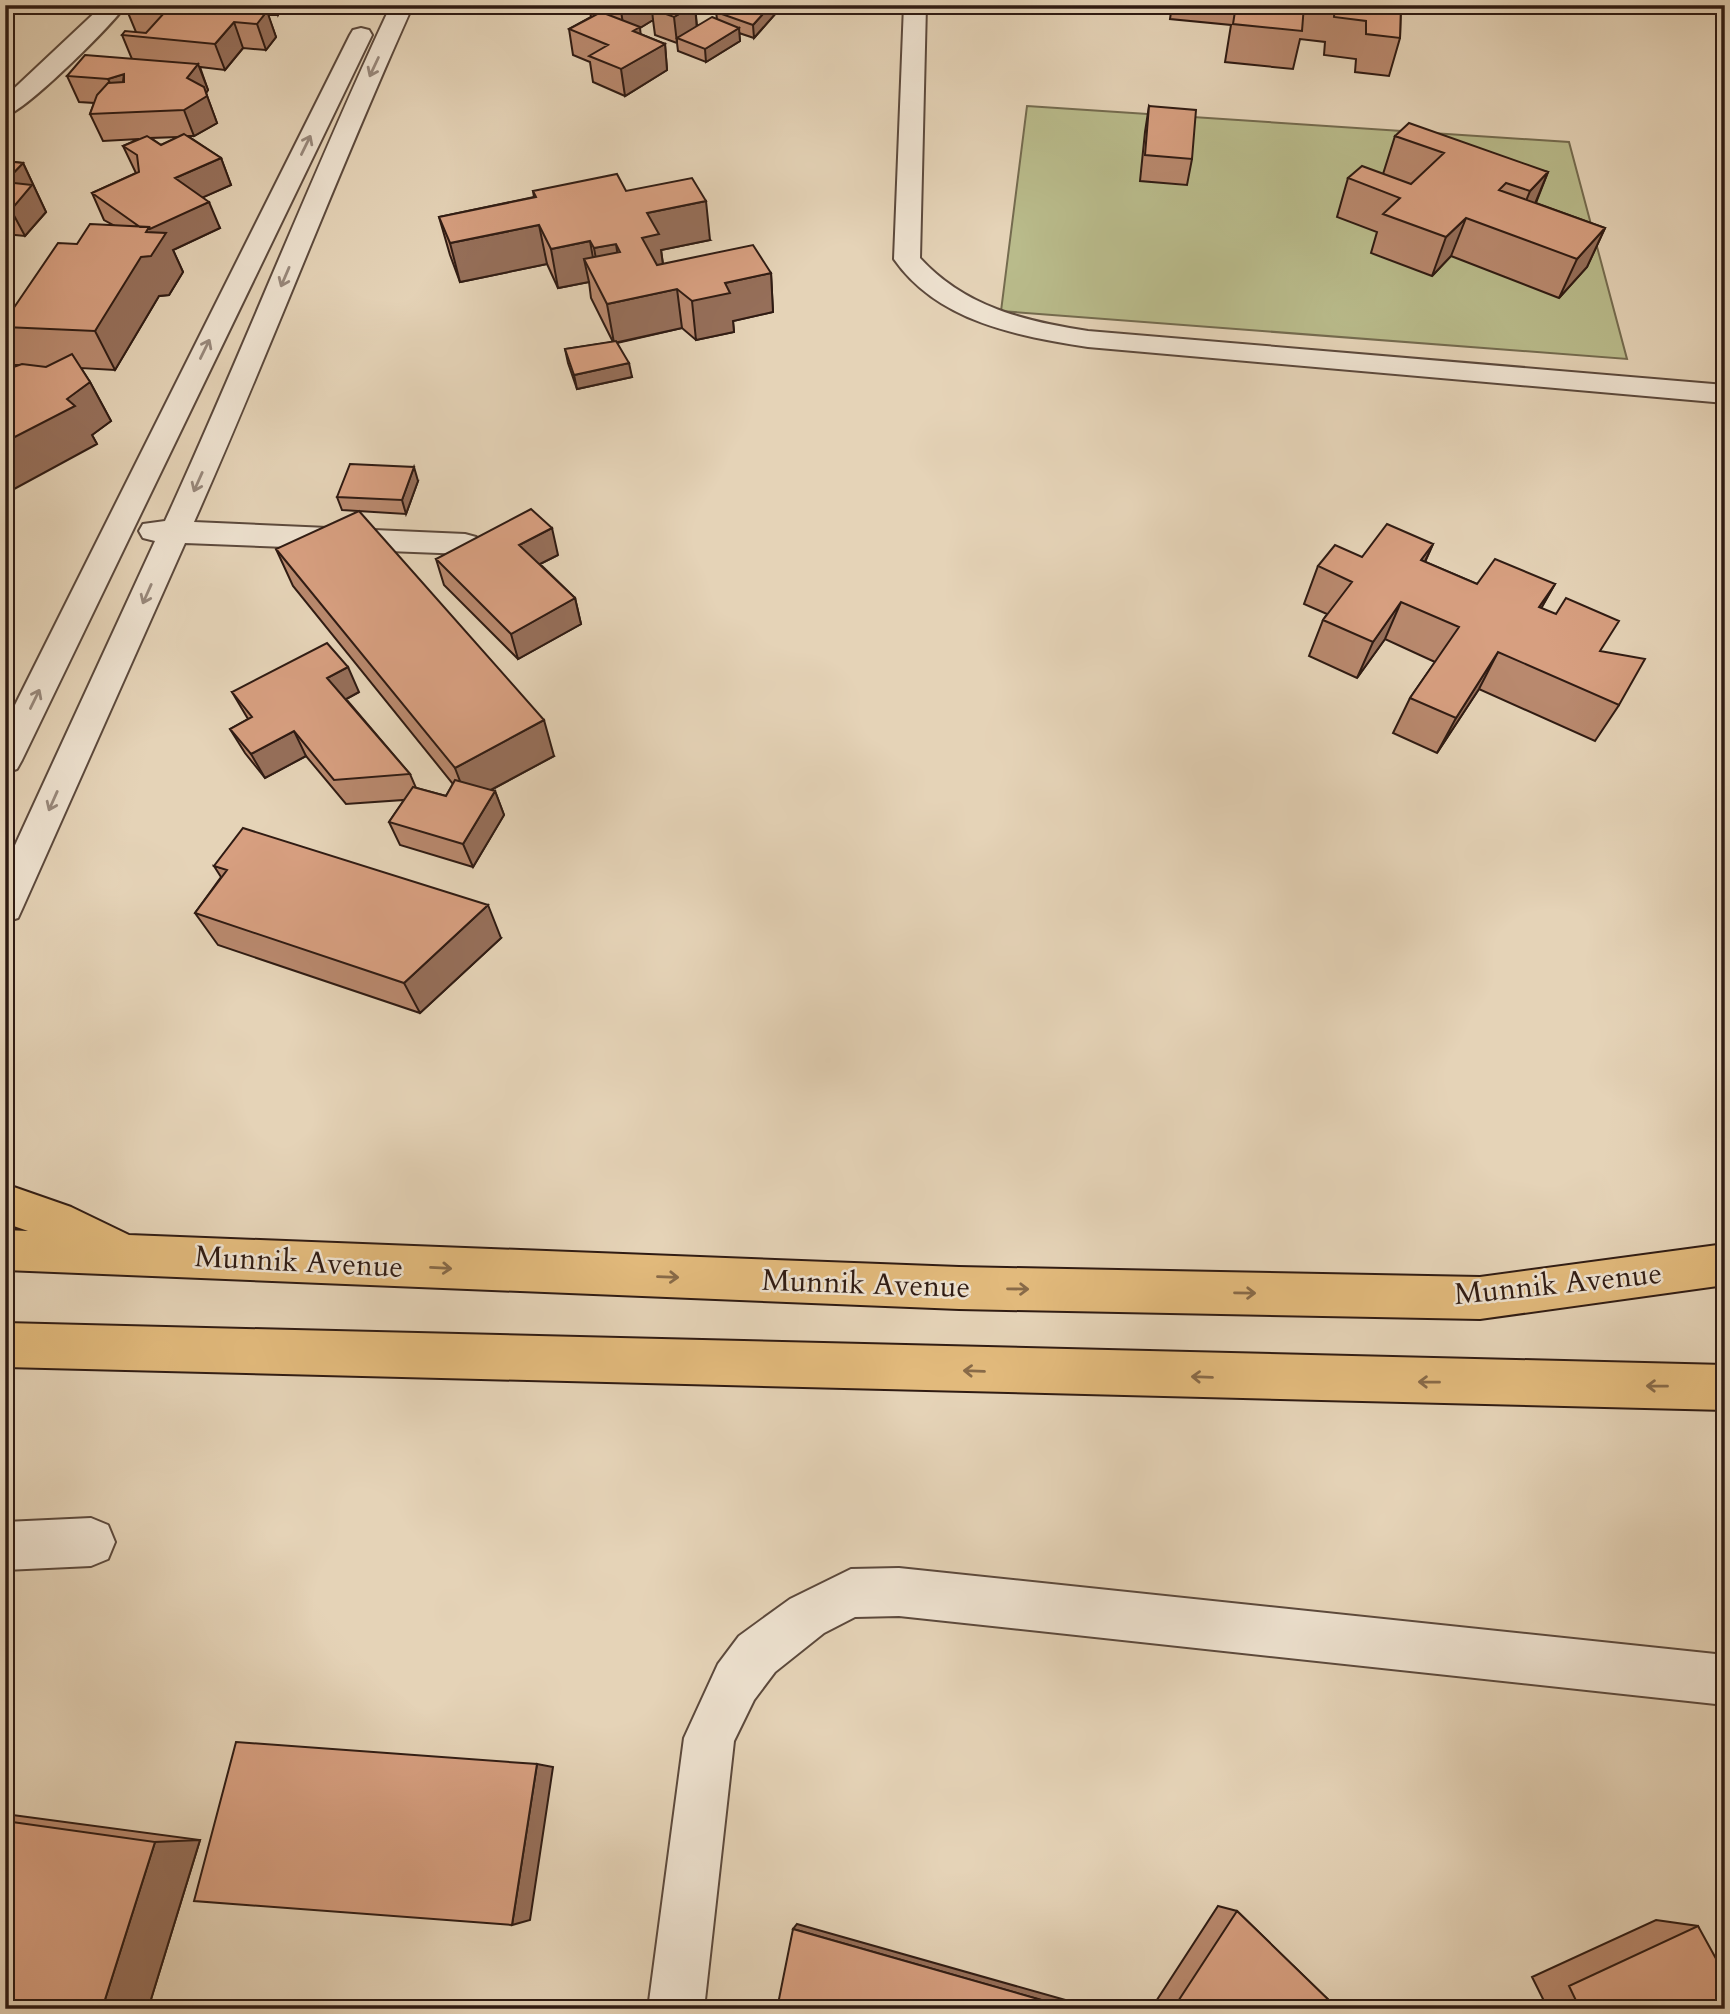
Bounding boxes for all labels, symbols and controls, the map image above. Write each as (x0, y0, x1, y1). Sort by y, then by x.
one-way arrow (366, 56, 380, 77)
one-way arrow (300, 135, 314, 156)
one-way arrow (278, 266, 291, 287)
one-way arrow (199, 338, 212, 359)
one-way arrow (191, 471, 204, 492)
one-way arrow (140, 583, 153, 604)
one-way arrow (29, 689, 42, 710)
one-way arrow (46, 790, 59, 811)
street label: Munnik Avenue (194, 1236, 404, 1288)
street label: Munnik Avenue (1452, 1253, 1664, 1315)
street label: Munnik Avenue (761, 1260, 971, 1308)
one-way arrow (429, 1262, 452, 1275)
one-way arrow (656, 1271, 679, 1284)
one-way arrow (1006, 1282, 1029, 1296)
one-way arrow (1233, 1287, 1256, 1300)
one-way arrow (963, 1364, 986, 1378)
one-way arrow (1190, 1370, 1213, 1384)
one-way arrow (1418, 1375, 1441, 1389)
one-way arrow (1645, 1380, 1668, 1393)

